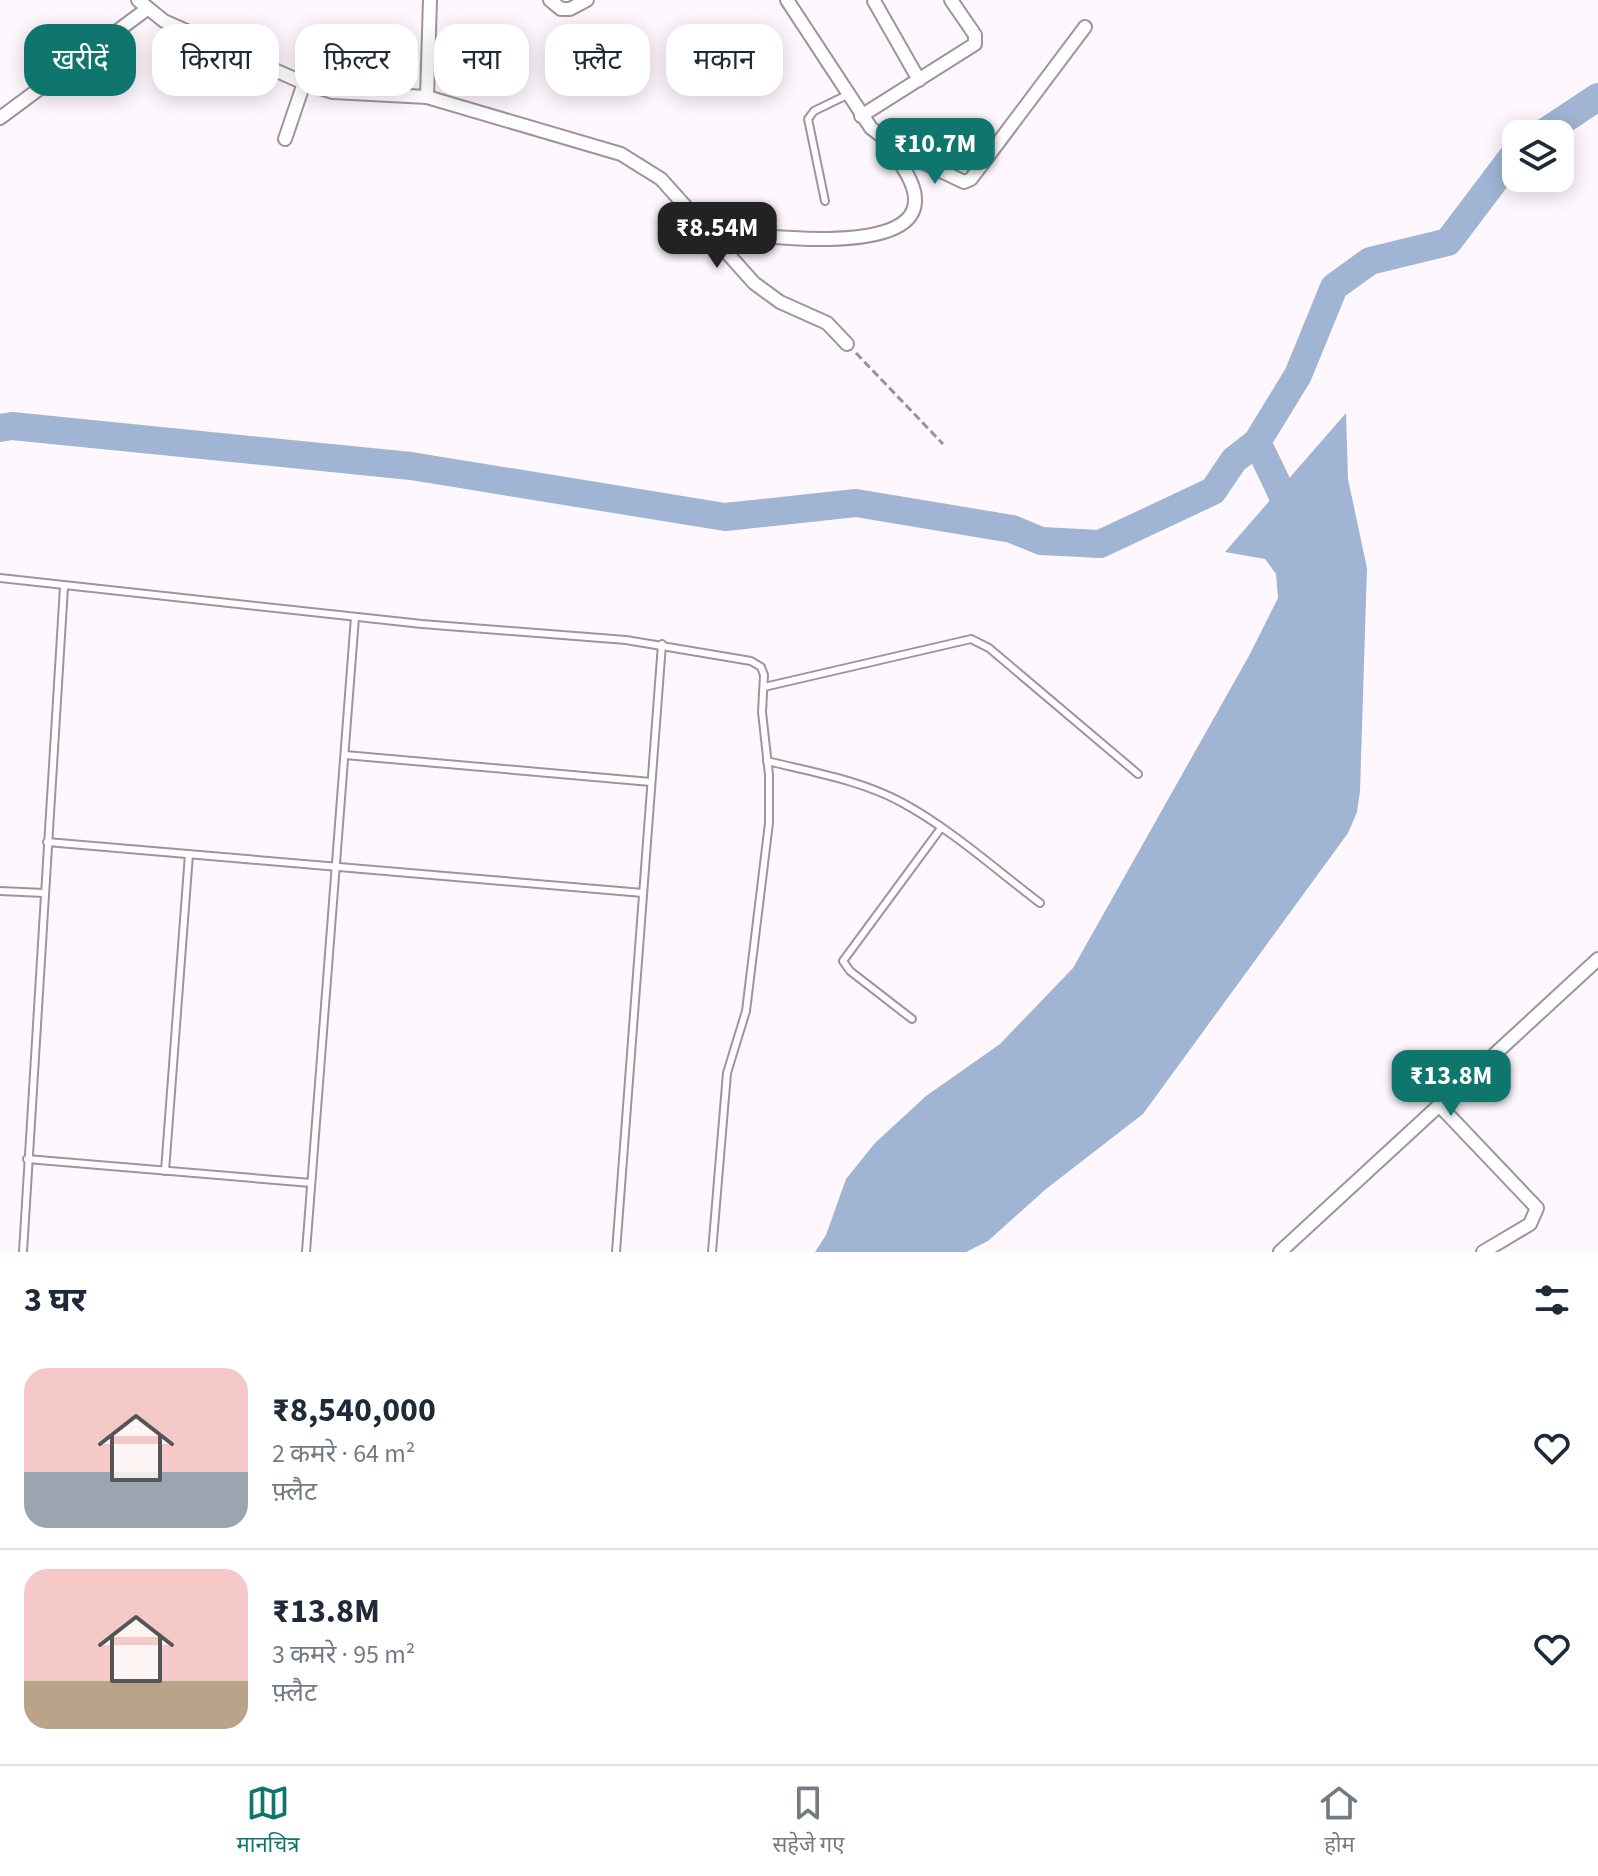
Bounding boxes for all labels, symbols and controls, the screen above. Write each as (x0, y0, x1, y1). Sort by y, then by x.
chip: खरीदें (24, 24, 136, 96)
chip: किराया (152, 24, 279, 96)
chip: फ़िल्टर (295, 24, 418, 96)
chip: नया (434, 24, 529, 96)
chip: फ़्लैट (545, 24, 650, 96)
chip: मकान (666, 24, 783, 96)
pin: ₹10.7M (870, 118, 1000, 186)
map controls (1502, 120, 1574, 192)
button: layers (1502, 120, 1574, 192)
text: ₹10.7M (894, 125, 976, 162)
pin: ₹8.54M (652, 202, 782, 270)
text: ₹8.54M (676, 209, 758, 246)
pin: ₹13.8M (1386, 1050, 1516, 1118)
text: ₹13.8M (1410, 1057, 1492, 1094)
text: 3 घर (24, 1276, 86, 1325)
icon: filters (1530, 1278, 1574, 1322)
text: ₹8,540,000 (272, 1386, 436, 1435)
icon: home (88, 1400, 184, 1496)
icon: heart (1530, 1426, 1574, 1470)
text: 2 कमरे · 64 m² (272, 1435, 415, 1472)
text: फ़्लैट (272, 1473, 317, 1510)
text: ₹13.8M (272, 1587, 380, 1636)
icon: home (88, 1601, 184, 1697)
icon: heart (1530, 1627, 1574, 1671)
text: 3 कमरे · 95 m² (272, 1636, 415, 1673)
text: फ़्लैट (272, 1674, 317, 1711)
tab: मानचित्र (237, 1781, 299, 1861)
tab: सहेजे गए (773, 1781, 844, 1861)
tab: होम (1317, 1781, 1361, 1861)

